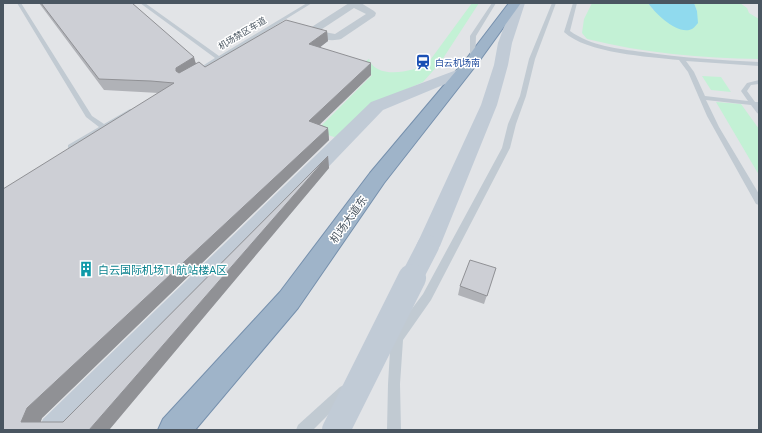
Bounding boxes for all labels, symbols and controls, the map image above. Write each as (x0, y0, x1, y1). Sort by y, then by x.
street label: 机场禁区车道 (216, 14, 268, 52)
station icon: 白云机场南 (414, 53, 432, 71)
place label: 白云机场南 (435, 56, 480, 69)
street label: 机场大道东 (326, 192, 370, 246)
building icon: 白云国际机场T1航站楼A区 (77, 260, 95, 278)
place label: 白云国际机场T1航站楼A区 (98, 262, 227, 277)

